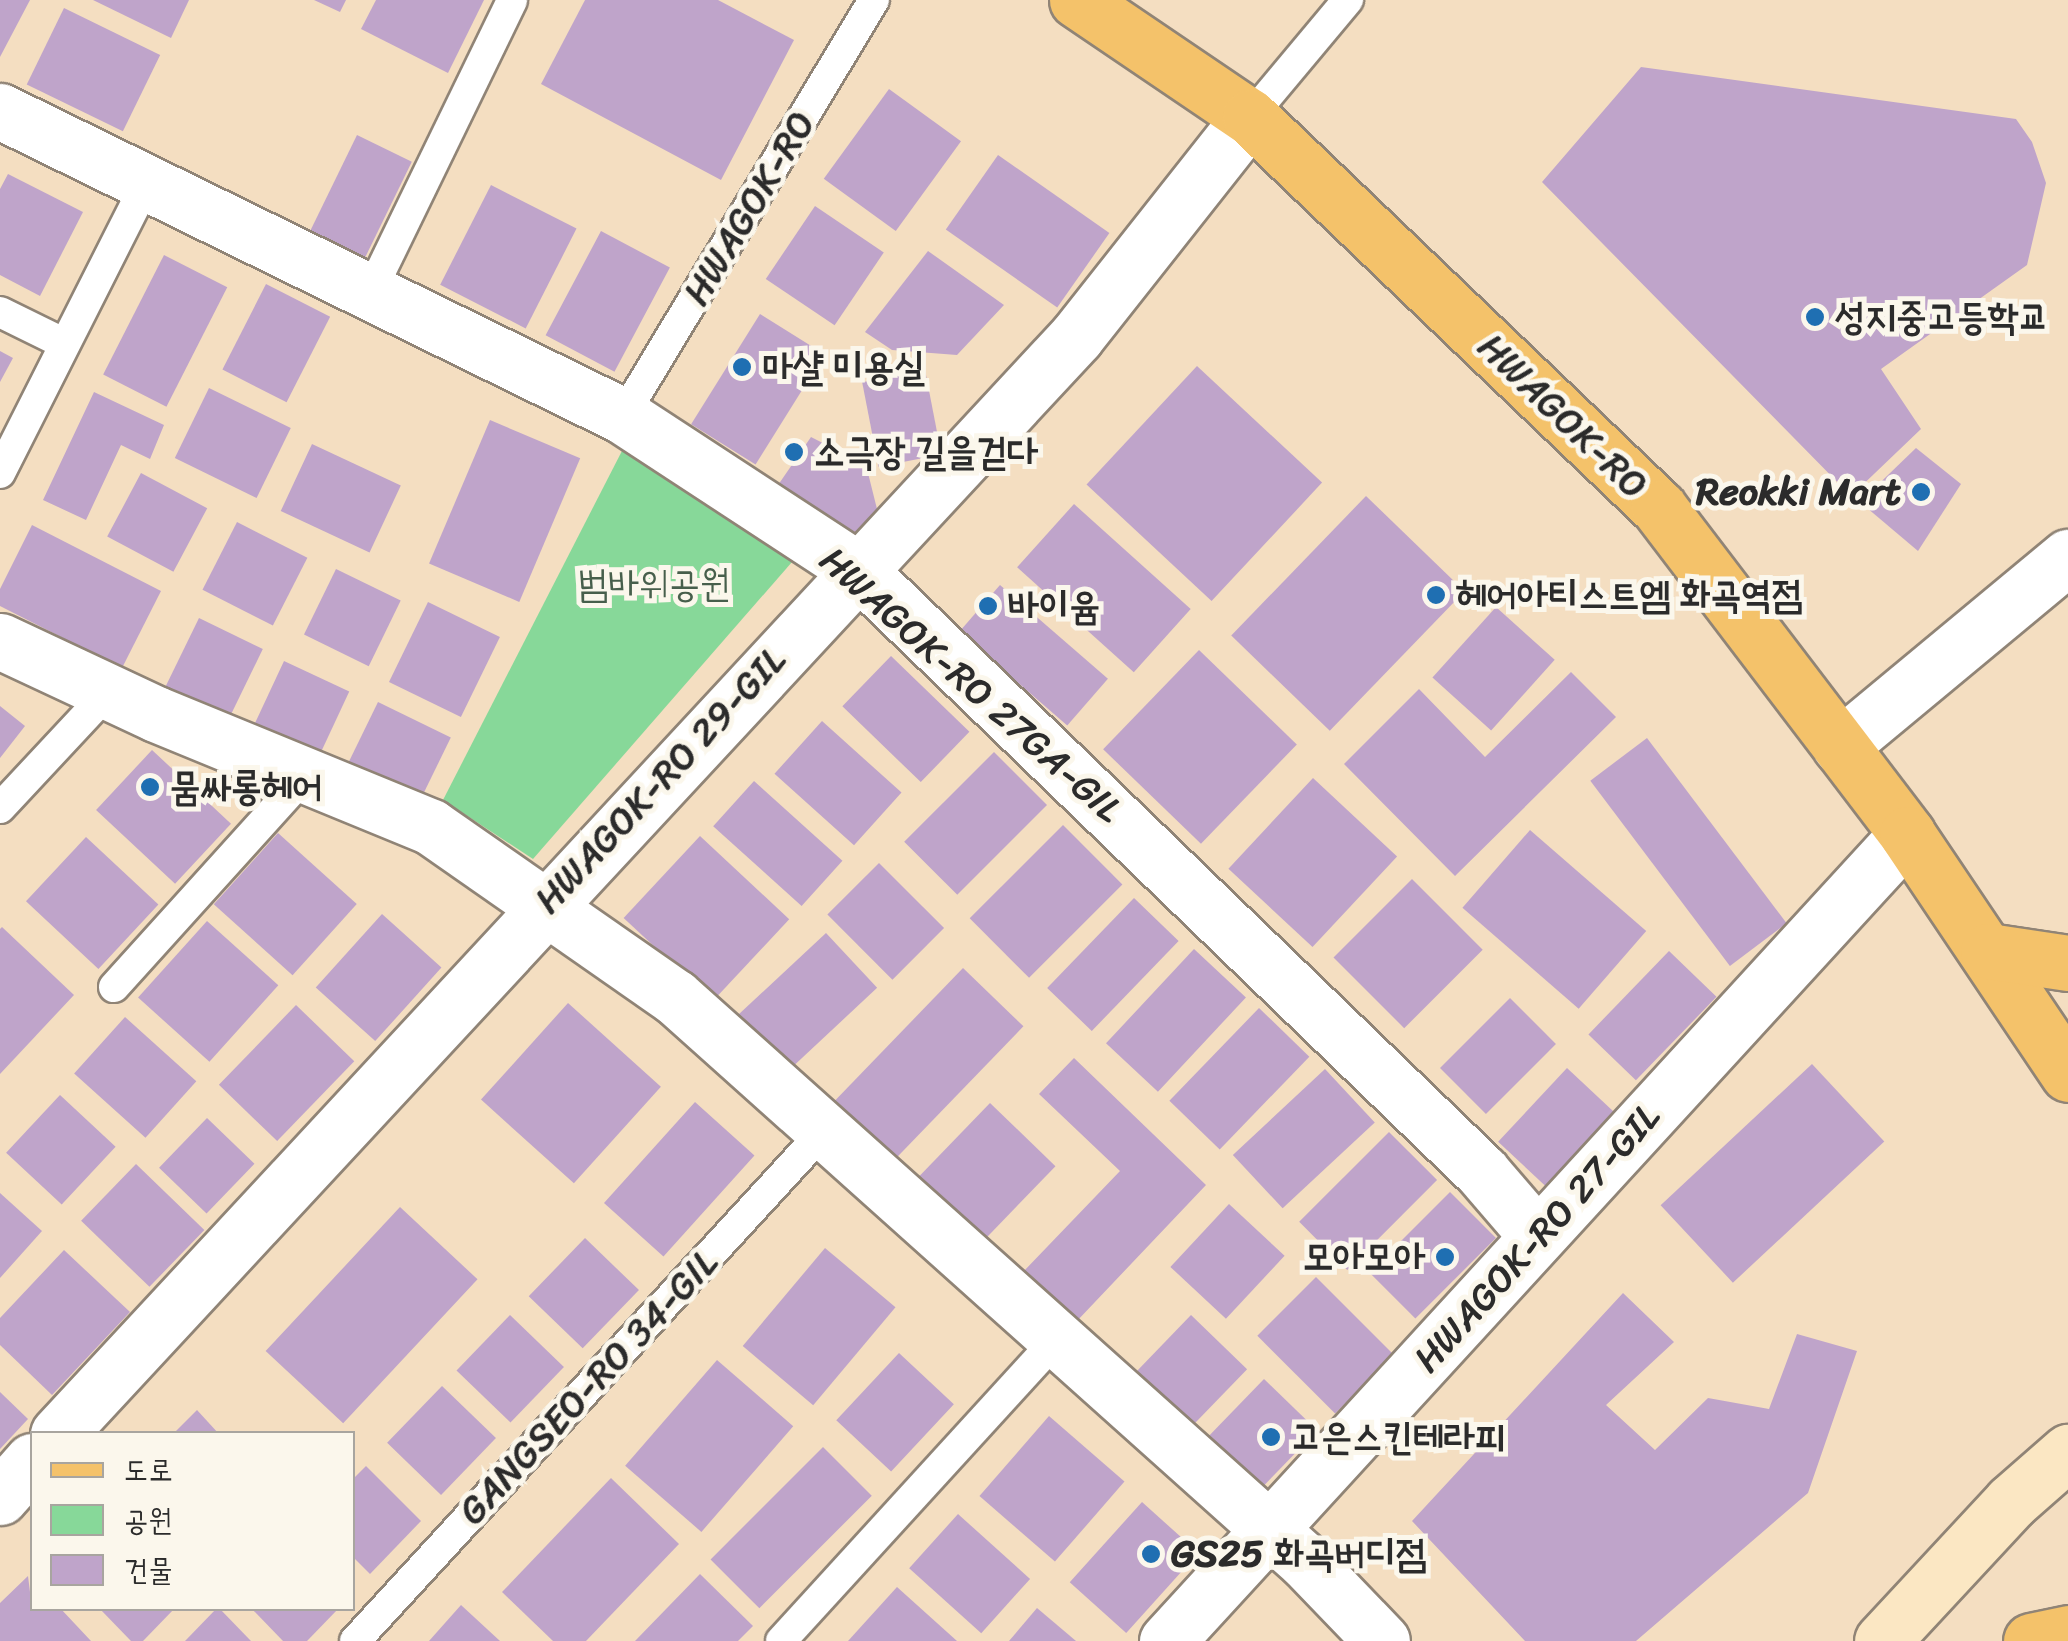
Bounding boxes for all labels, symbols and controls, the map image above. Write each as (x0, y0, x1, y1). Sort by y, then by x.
street label: HWAGOK-RO (673, 103, 825, 313)
place label: 성지중고등학교 (1835, 294, 2049, 340)
marker: 성지중고등학교 (1804, 306, 1826, 328)
street label: HWAGOK-RO (1469, 324, 1657, 508)
place label: 마샬 미용실 (762, 344, 925, 390)
marker: 마샬 미용실 (731, 356, 753, 378)
place label: 소극장 길을걷다 (814, 429, 1038, 475)
marker: 소극장 길을걷다 (783, 441, 805, 463)
place label: Reokki Mart (1696, 469, 1901, 515)
marker: Reokki Mart (1910, 481, 1932, 503)
street label: HWAGOK-RO 27GA-GIL (810, 537, 1132, 833)
park label: 범바위공원 (578, 561, 730, 607)
place label: 헤어아티스트엠 화곡역점 (1456, 572, 1802, 618)
place label: 바이윰 (1008, 583, 1100, 629)
marker: 헤어아티스트엠 화곡역점 (1425, 584, 1447, 606)
marker: 바이윰 (977, 595, 999, 617)
street label: HWAGOK-RO 29-GIL (525, 637, 795, 923)
place label: 뭄싸롱헤어 (170, 764, 323, 810)
marker: 뭄싸롱헤어 (139, 776, 161, 798)
street label: HWAGOK-RO 27-GIL (1404, 1094, 1670, 1382)
place label: 모아모아 (1303, 1234, 1425, 1280)
street label: GANGSEO-RO 34-GIL (448, 1239, 728, 1535)
marker: 모아모아 (1434, 1246, 1456, 1268)
place label: 고은스킨테라피 (1291, 1414, 1505, 1460)
marker: 고은스킨테라피 (1260, 1426, 1282, 1448)
legend (30, 1431, 355, 1611)
text: 도로 (124, 1443, 172, 1497)
text: 공원 (124, 1493, 172, 1547)
place label: GS25 화곡버디점 (1171, 1531, 1426, 1577)
text: 건물 (124, 1543, 172, 1597)
marker: GS25 화곡버디점 (1140, 1543, 1162, 1565)

